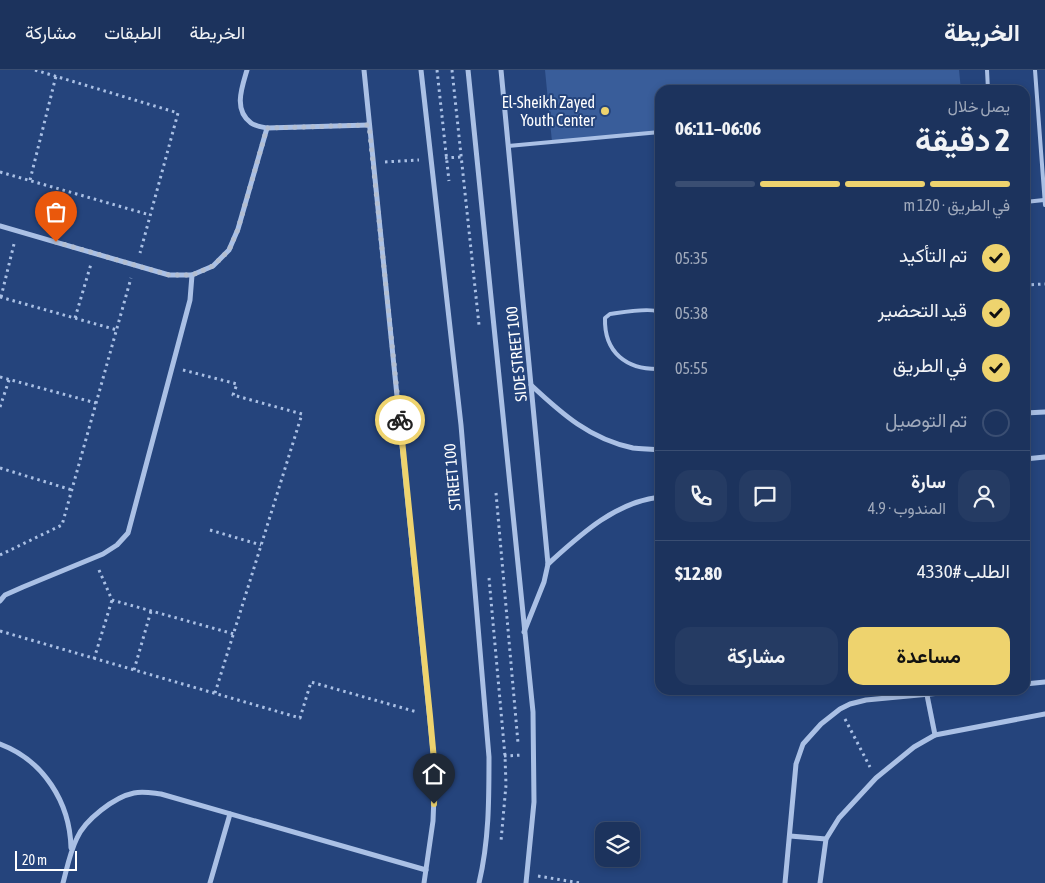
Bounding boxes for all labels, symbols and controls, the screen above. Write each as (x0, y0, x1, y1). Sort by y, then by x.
text: الخريطة (944, 19, 1020, 46)
text: مشاركة (25, 22, 76, 43)
text: الطبقات (104, 22, 161, 43)
text: الخريطة (189, 22, 245, 43)
place label: El-Sheikh Zayed Youth Center (502, 93, 595, 129)
text: يصل خلال (948, 97, 1010, 115)
marker: El-Sheikh Zayed Youth Center (599, 105, 611, 117)
text: 06:06–06:11 (675, 117, 761, 139)
text: 2 دقيقة (915, 121, 1010, 158)
pin (35, 191, 77, 242)
text: في الطريق · 120 m (903, 196, 1010, 214)
icon: bag (42, 198, 70, 226)
text: تم التأكيد (899, 244, 967, 266)
icon: check (982, 244, 1010, 272)
text: 05:35 (675, 249, 708, 267)
text: قيد التحضير (878, 299, 967, 321)
icon: check (982, 299, 1010, 327)
text: 05:38 (675, 304, 708, 322)
street label: SIDE STREET 100 (502, 305, 530, 403)
text: في الطريق (893, 354, 967, 376)
icon: check (982, 354, 1010, 382)
text: 05:55 (675, 359, 708, 377)
courier (375, 395, 425, 445)
icon: bike (386, 406, 414, 434)
text: تم التوصيل (885, 409, 967, 431)
street label: STREET 100 (440, 443, 464, 511)
button: phone (675, 470, 727, 522)
button: chat (739, 470, 791, 522)
text: سارة (911, 470, 946, 492)
button: person (958, 470, 1010, 522)
text: المندوب · 4.9 (868, 499, 946, 517)
text: الطلب #4330 (917, 560, 1010, 582)
text: $12.80 (675, 562, 722, 584)
button: مشاركة (675, 627, 838, 685)
button: مساعدة (848, 627, 1010, 685)
pin (413, 753, 455, 804)
icon: home (420, 760, 448, 788)
map controls (595, 822, 640, 867)
button: layers (595, 822, 640, 867)
scale bar (15, 848, 78, 871)
text: 20 m (22, 852, 47, 868)

